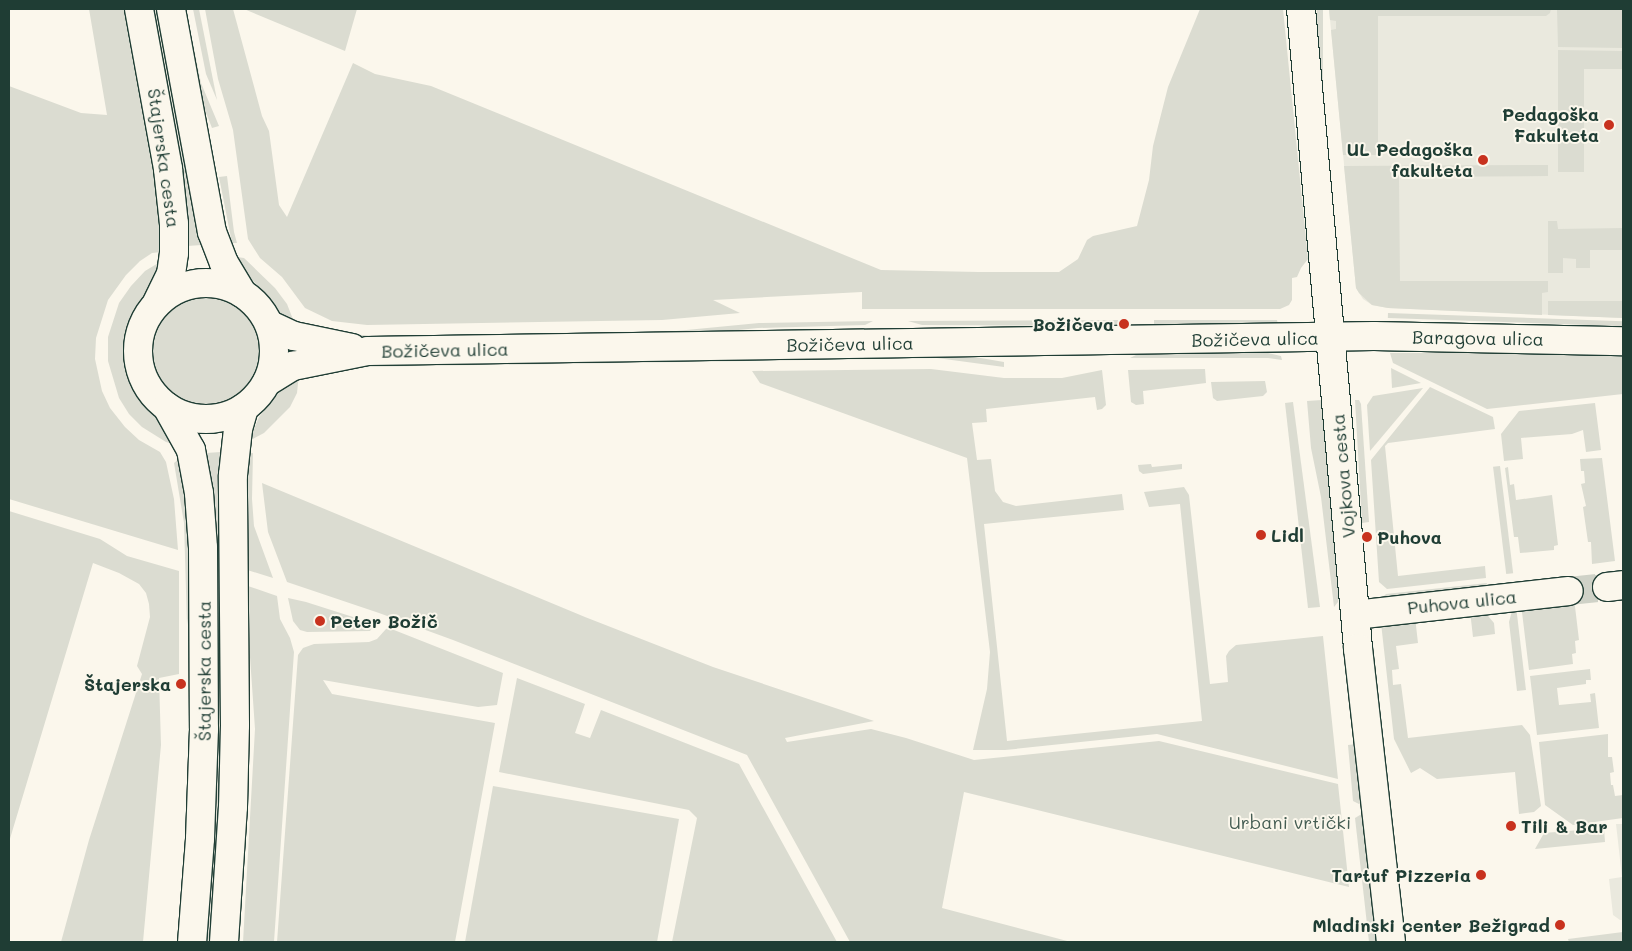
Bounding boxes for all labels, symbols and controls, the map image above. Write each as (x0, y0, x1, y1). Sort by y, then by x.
street label: Štajerska cesta (144, 87, 184, 229)
place label: Pedagoška Fakulteta (1502, 104, 1599, 146)
marker: Pedagoška Fakulteta (1603, 119, 1615, 131)
place label: UL Pedagoška fakulteta (1346, 139, 1473, 182)
marker: UL Pedagoška fakulteta (1477, 154, 1489, 166)
place label: Božičeva (1032, 313, 1114, 335)
marker: Božičeva (1118, 318, 1130, 330)
street label: Baragova ulica (1412, 326, 1544, 350)
street label: Božičeva ulica (1191, 327, 1319, 351)
street label: Božičeva ulica (786, 332, 914, 356)
street label: Božičeva ulica (381, 338, 509, 362)
street label: Vojkova cesta (1327, 413, 1359, 539)
place label: Lidl (1271, 524, 1304, 546)
place label: Puhova (1377, 526, 1442, 548)
marker: Lidl (1255, 529, 1267, 541)
marker: Puhova (1361, 531, 1373, 543)
street label: Puhova ulica (1406, 586, 1518, 618)
street label: Štajerska cesta (193, 601, 215, 741)
place label: Peter Božič (330, 610, 438, 632)
marker: Peter Božič (314, 615, 326, 627)
place label: Štajerska (84, 673, 171, 695)
marker: Štajerska (175, 678, 187, 690)
park label: Urbani vrtički (1229, 811, 1351, 833)
place label: Tili & Bar (1521, 815, 1608, 837)
marker: Tili & Bar (1505, 820, 1517, 832)
place label: Tartuf Pizzeria (1331, 864, 1471, 886)
marker: Tartuf Pizzeria (1475, 869, 1487, 881)
place label: Mladinski center Bežigrad (1312, 914, 1550, 936)
marker: Mladinski center Bežigrad (1554, 919, 1566, 931)

